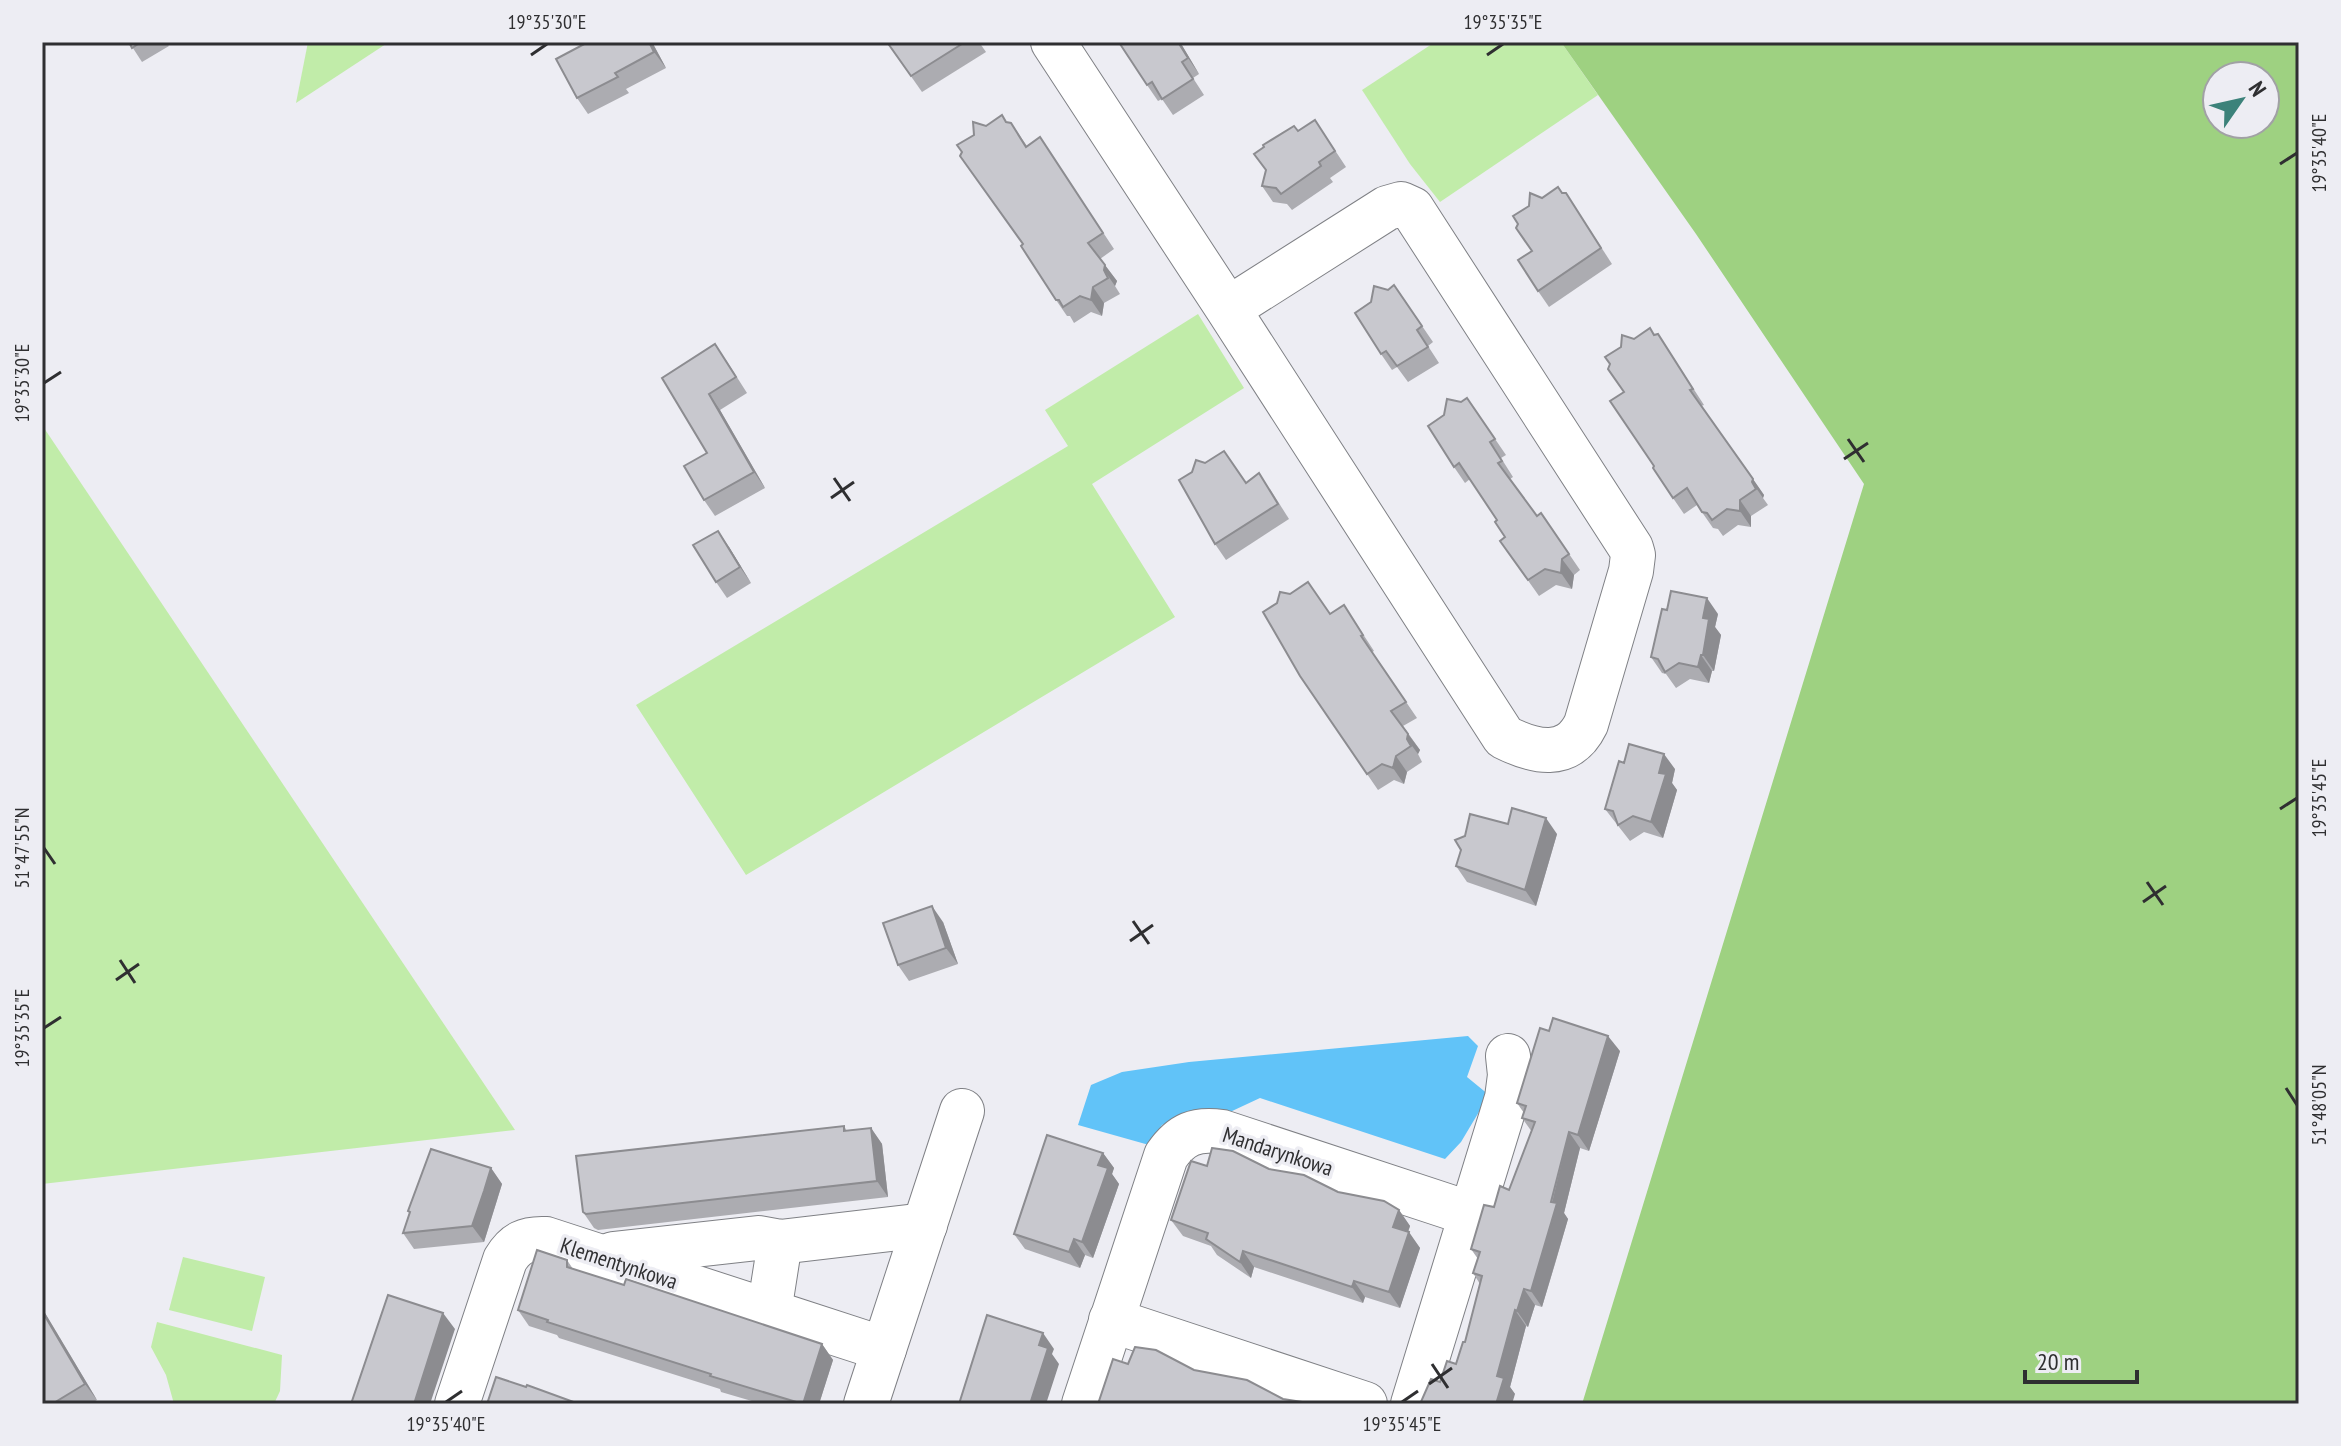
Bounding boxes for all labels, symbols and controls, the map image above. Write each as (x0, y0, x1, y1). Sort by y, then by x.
text: 19°35'30"E (508, 9, 586, 35)
text: 19°35'35"E (1464, 9, 1542, 35)
north arrow (2201, 60, 2281, 140)
text: N (2243, 76, 2273, 102)
text: 19°35'40"E (2306, 114, 2332, 192)
text: 19°35'30"E (9, 344, 35, 422)
text: 19°35'45"E (2306, 759, 2332, 837)
text: 51°47'55"N (9, 808, 35, 888)
text: 19°35'35"E (9, 989, 35, 1067)
text: 51°48'05"N (2306, 1065, 2332, 1145)
street label: Mandarynkowa (1219, 1120, 1337, 1182)
street label: Klementynkowa (557, 1231, 681, 1295)
scale bar (2025, 1334, 2137, 1384)
text: 20 m (2037, 1346, 2079, 1377)
text: 19°35'40"E (407, 1411, 485, 1437)
text: 19°35'45"E (1363, 1411, 1441, 1437)

